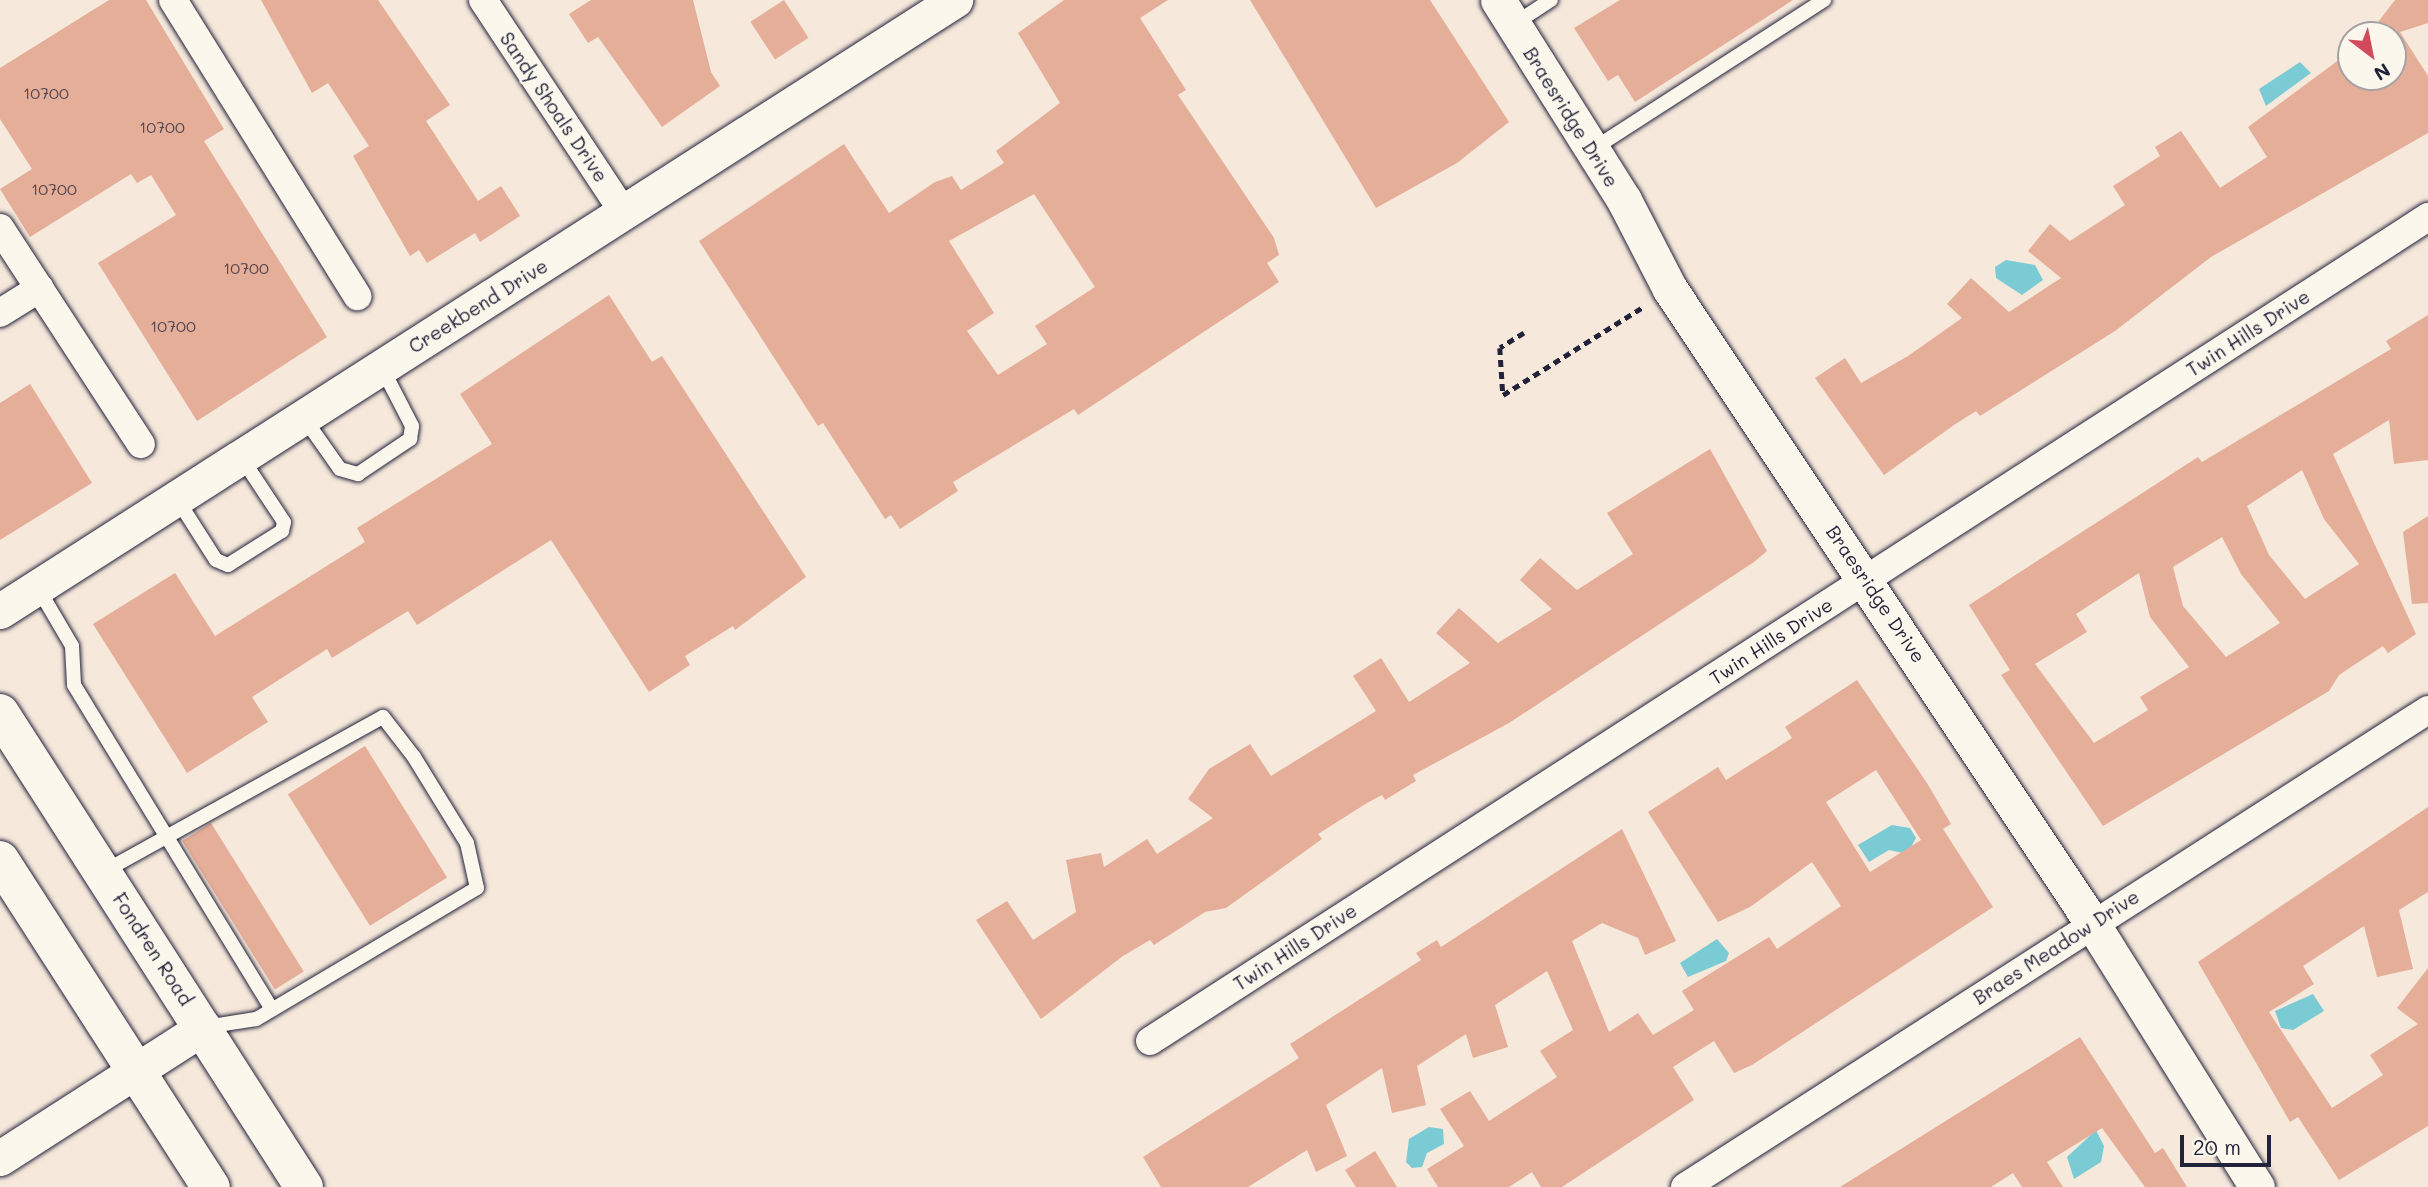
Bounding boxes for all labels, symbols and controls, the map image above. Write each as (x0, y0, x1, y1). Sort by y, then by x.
north arrow (2337, 21, 2407, 91)
street label: Sandy Shoals Drive (495, 28, 613, 186)
street label: Braesridge Drive (1519, 43, 1623, 191)
text: N (2370, 58, 2395, 87)
house number: 10700 (23, 83, 69, 103)
house number: 10700 (139, 117, 185, 137)
house number: 10700 (31, 179, 77, 199)
street label: Creekbend Drive (404, 254, 552, 358)
house number: 10700 (223, 258, 269, 278)
street label: Twin Hills Drive (2182, 285, 2314, 381)
house number: 10700 (150, 316, 196, 336)
street label: Braesridge Drive (1822, 521, 1930, 667)
street label: Twin Hills Drive (1705, 593, 1837, 689)
street label: Braes Meadow Drive (1969, 885, 2143, 1009)
street label: Fondren Road (108, 888, 198, 1010)
street label: Twin Hills Drive (1229, 899, 1361, 995)
scale bar (2183, 1120, 2274, 1164)
text: 20 m (2193, 1133, 2241, 1160)

